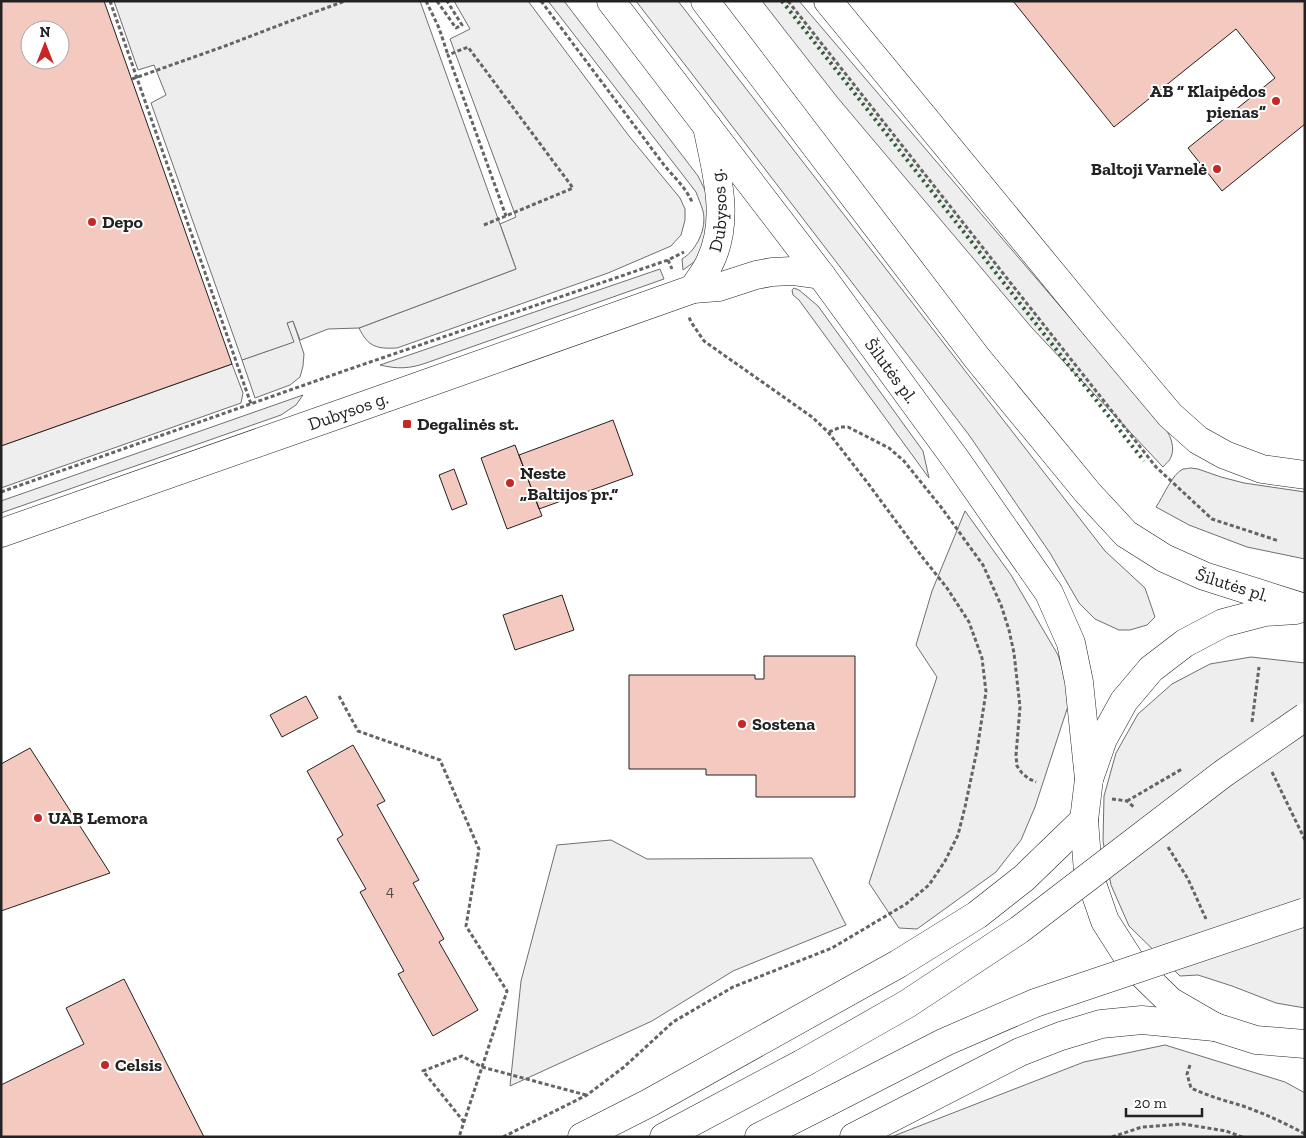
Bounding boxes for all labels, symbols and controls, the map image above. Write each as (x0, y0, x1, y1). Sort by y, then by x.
north arrow (20, 20, 70, 70)
text: N (40, 24, 51, 41)
place label: AB “ Klaipėdos pienas” (1150, 80, 1266, 123)
marker: AB “ Klaipėdos pienas” (1270, 95, 1282, 107)
place label: Baltoji Varnelė (1091, 158, 1207, 180)
marker: Baltoji Varnelė (1211, 163, 1223, 175)
street label: Dubysos g. (704, 167, 732, 255)
place label: Depo (102, 211, 144, 233)
marker: Depo (86, 216, 98, 228)
street label: Šilutės pl. (860, 334, 922, 408)
street label: Dubysos g. (305, 387, 391, 435)
place label: Degalinės st. (417, 413, 519, 435)
marker: Degalinės st. (401, 418, 413, 430)
place label: Neste „Baltijos pr.“ (520, 462, 618, 505)
marker: Neste „Baltijos pr.“ (504, 477, 516, 489)
street label: Šilutės pl. (1192, 563, 1271, 607)
place label: Sostena (752, 713, 815, 735)
marker: Sostena (736, 718, 748, 730)
place label: UAB Lemora (48, 807, 148, 829)
marker: UAB Lemora (32, 812, 44, 824)
house number: 4 (386, 882, 394, 900)
place label: Celsis (115, 1054, 162, 1076)
marker: Celsis (99, 1059, 111, 1071)
scale bar (1126, 1086, 1202, 1118)
text: 20 m (1134, 1094, 1167, 1112)

